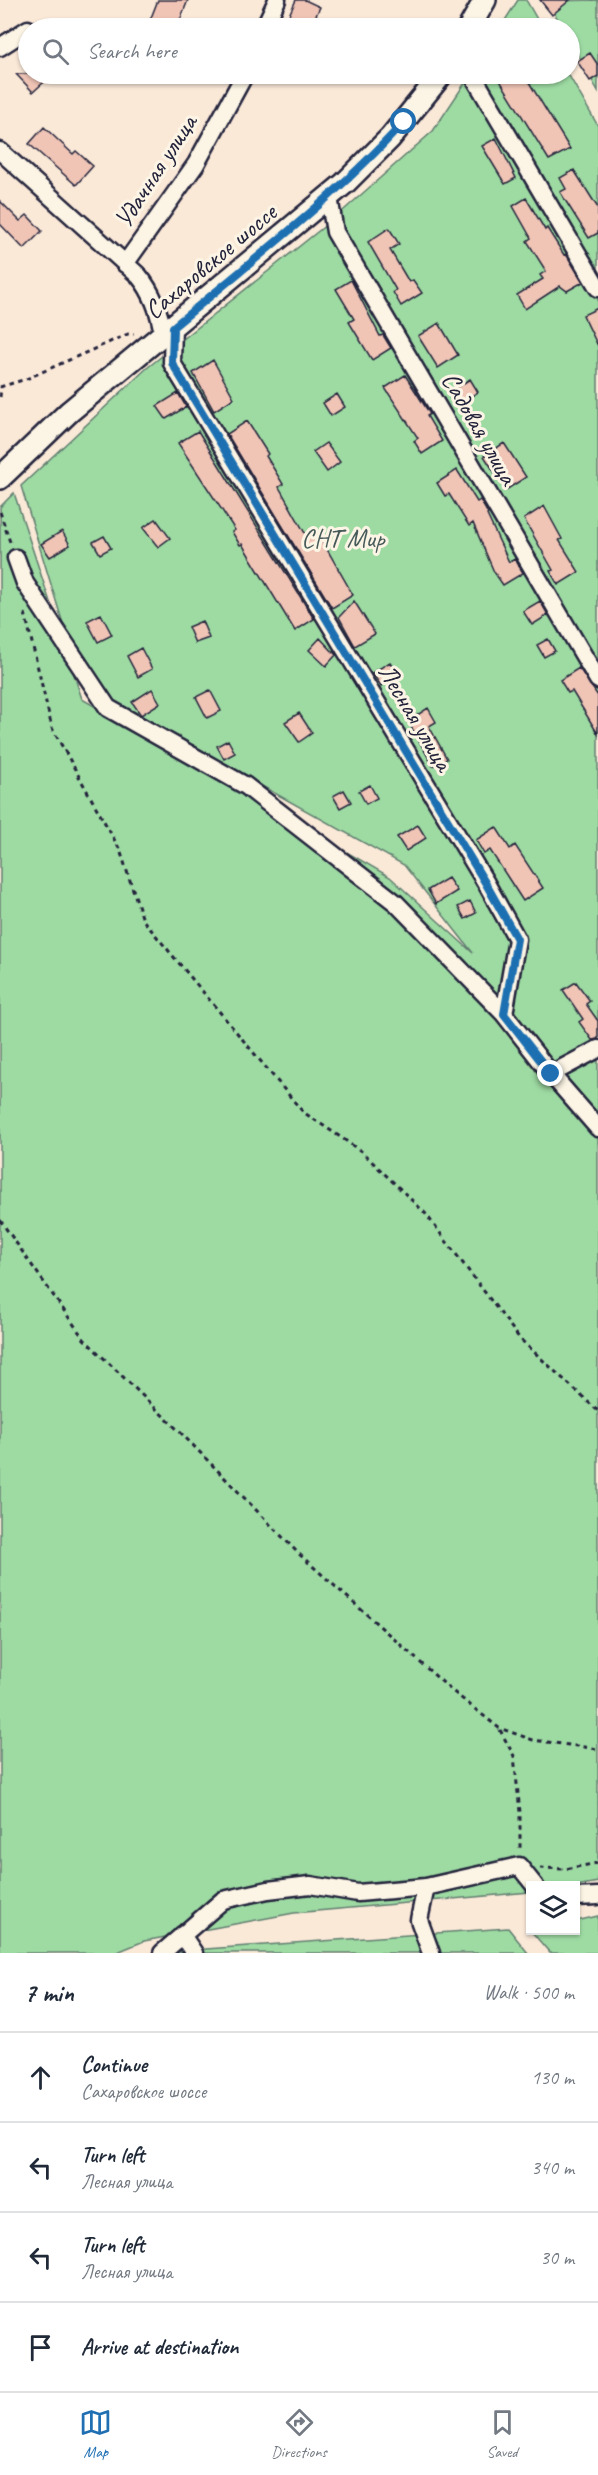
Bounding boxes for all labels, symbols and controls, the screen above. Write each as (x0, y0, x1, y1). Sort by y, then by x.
search box (18, 18, 580, 84)
icon: search (39, 35, 72, 68)
text: Search here (87, 37, 177, 65)
street label: Удачная улица (107, 106, 206, 234)
route start (390, 108, 416, 134)
street label: Сахаровское шоссе (137, 195, 285, 326)
street label: Садовая улица (434, 366, 526, 492)
park label: СНТ Мир (301, 522, 386, 555)
street label: Лесная улица (371, 658, 462, 779)
route end (537, 1060, 563, 1086)
map controls (526, 1881, 580, 1935)
button: layers (526, 1881, 580, 1935)
text: 7 min (24, 1976, 74, 2009)
text: Walk · 500 m (484, 1980, 574, 2005)
text: Continue (81, 2051, 147, 2079)
icon: ahead (24, 2061, 57, 2094)
text: 130 m (531, 2065, 574, 2090)
text: Сахаровское шоссе (81, 2079, 206, 2104)
text: Turn left (81, 2141, 145, 2169)
icon: left (24, 2151, 57, 2184)
text: 340 m (531, 2155, 574, 2180)
text: Лесная улица (81, 2169, 172, 2194)
text: Turn left (81, 2231, 145, 2259)
icon: left (24, 2241, 57, 2274)
text: 30 m (540, 2245, 574, 2270)
text: Лесная улица (81, 2259, 172, 2284)
icon: arrive (24, 2331, 57, 2364)
text: Arrive at destination (81, 2333, 238, 2361)
tab: Map (79, 2406, 112, 2462)
tab: Directions (271, 2406, 327, 2462)
tab: Saved (486, 2406, 519, 2462)

